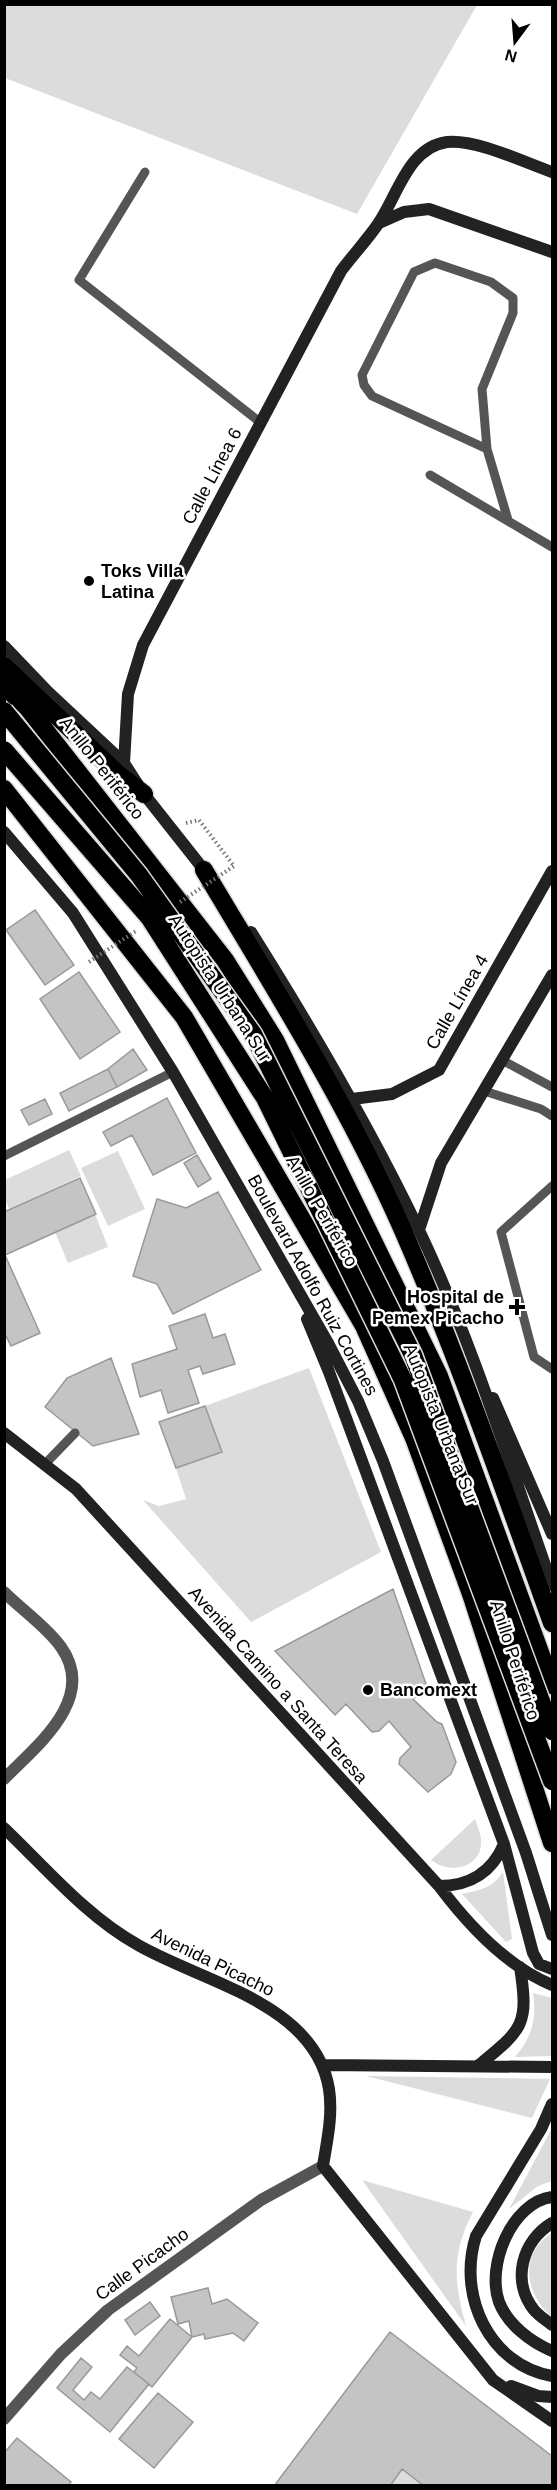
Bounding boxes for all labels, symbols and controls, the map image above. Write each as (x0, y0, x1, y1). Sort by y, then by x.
north arrow (485, 12, 545, 72)
text: N (503, 46, 519, 66)
street label: Calle Línea 6 (178, 424, 246, 528)
place label: Toks Villa Latina (101, 561, 184, 602)
marker: Toks Villa Latina (82, 574, 96, 588)
street label: Anillo Periférico (56, 713, 148, 823)
street label: Autopista Urbana Sur (165, 910, 275, 1066)
street label: Calle Línea 4 (422, 951, 492, 1053)
street label: Anillo Periférico (282, 1152, 362, 1270)
street label: Boulevard Adolfo Ruiz Cortines (244, 1171, 382, 1399)
place label: Hospital de Pemex Picacho (372, 1287, 504, 1328)
marker: Hospital de Pemex Picacho (508, 1298, 526, 1316)
street label: Autopista Urbana Sur (399, 1340, 483, 1508)
street label: Avenida Camino a Santa Teresa (184, 1583, 372, 1788)
street label: Anillo Periférico (486, 1597, 544, 1723)
place label: Bancomext (380, 1680, 477, 1700)
marker: Bancomext (361, 1683, 375, 1697)
street label: Avenida Picacho (149, 1924, 277, 2000)
street label: Calle Picacho (92, 2224, 192, 2304)

